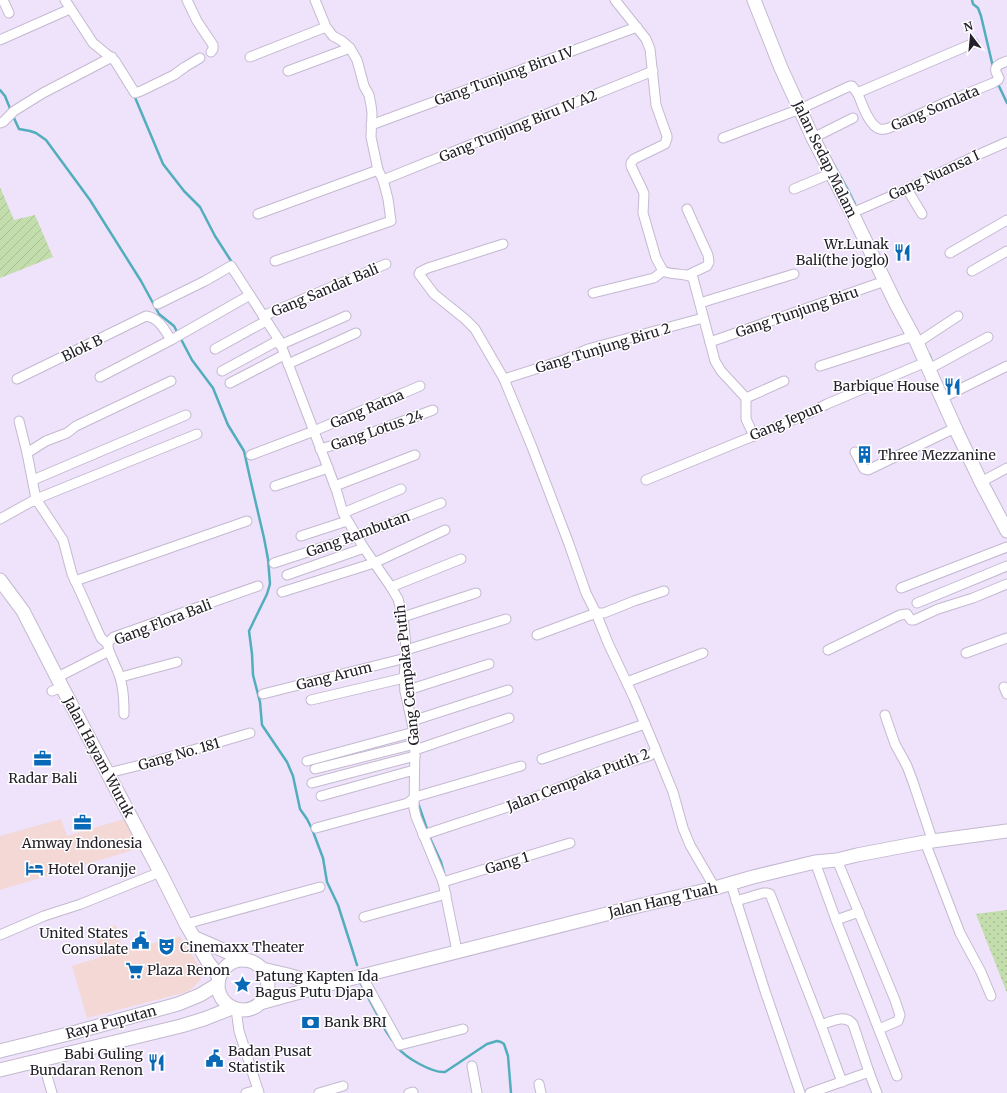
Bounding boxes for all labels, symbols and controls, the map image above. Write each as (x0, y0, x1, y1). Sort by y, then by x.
north arrow (951, 16, 991, 56)
text: N (962, 18, 975, 34)
street label: Gang Tunjung Biru IV (432, 42, 577, 110)
street label: Gang Somlata (888, 81, 982, 135)
street label: Gang Tunjung Biru IV A2 (437, 86, 599, 166)
street label: Jalan Sedap Malam (788, 97, 861, 221)
street label: Gang Nuansa I (886, 146, 982, 204)
place label: Wr.Lunak Bali(the joglo) (796, 235, 889, 269)
restaurant icon: Wr.Lunak Bali(the joglo) (892, 242, 912, 262)
street label: Gang Sandat Bali (269, 259, 382, 321)
street label: Gang Tunjung Biru (733, 282, 861, 341)
street label: Gang Tunjung Biru 2 (533, 319, 673, 377)
street label: Blok B (59, 330, 105, 366)
restaurant icon: Barbique House (942, 376, 962, 396)
place label: Barbique House (833, 377, 939, 395)
street label: Gang Ratna (328, 385, 407, 433)
street label: Gang Jepun (747, 398, 825, 444)
street label: Gang Lotus 24 (328, 406, 426, 454)
building icon: Three Mezzanine (855, 445, 875, 465)
place label: Three Mezzanine (878, 446, 996, 464)
street label: Gang Rambutan (304, 507, 412, 561)
street label: Gang Flora Bali (112, 595, 215, 649)
street label: Gang Cempaka Putih (391, 604, 423, 746)
street label: Gang Arum (294, 658, 374, 694)
street label: Jalan Hayam Wuruk (59, 693, 138, 821)
street label: Gang No. 181 (136, 734, 222, 774)
street label: Jalan Cempaka Putih 2 (503, 744, 652, 816)
office icon: Radar Bali (33, 748, 53, 768)
place label: Radar Bali (8, 769, 78, 787)
office icon: Amway Indonesia (72, 813, 92, 833)
place label: Amway Indonesia (21, 834, 143, 852)
street label: Gang 1 (483, 848, 531, 878)
hotel icon: Hotel Oranjje (25, 859, 45, 879)
place label: Hotel Oranjje (48, 860, 136, 878)
street label: Jalan Hang Tuah (606, 879, 719, 922)
place label: United States Consulate (39, 924, 128, 958)
public building icon: United States Consulate (131, 931, 151, 951)
theatre icon: Cinemaxx Theater (157, 937, 177, 957)
place label: Cinemaxx Theater (180, 938, 304, 956)
supermarket icon: Plaza Renon (124, 960, 144, 980)
place label: Plaza Renon (147, 961, 230, 979)
place label: Patung Kapten Ida Bagus Putu Djapa (255, 967, 379, 1001)
place icon: Patung Kapten Ida Bagus Putu Djapa (232, 974, 252, 994)
street label: Raya Puputan (64, 1001, 158, 1043)
bank icon: Bank BRI (301, 1012, 321, 1032)
place label: Bank BRI (324, 1013, 387, 1031)
place label: Badan Pusat Statistik (228, 1042, 312, 1076)
place label: Babi Guling Bundaran Renon (30, 1045, 144, 1079)
public building icon: Badan Pusat Statistik (205, 1049, 225, 1069)
restaurant icon: Babi Guling Bundaran Renon (146, 1052, 166, 1072)

